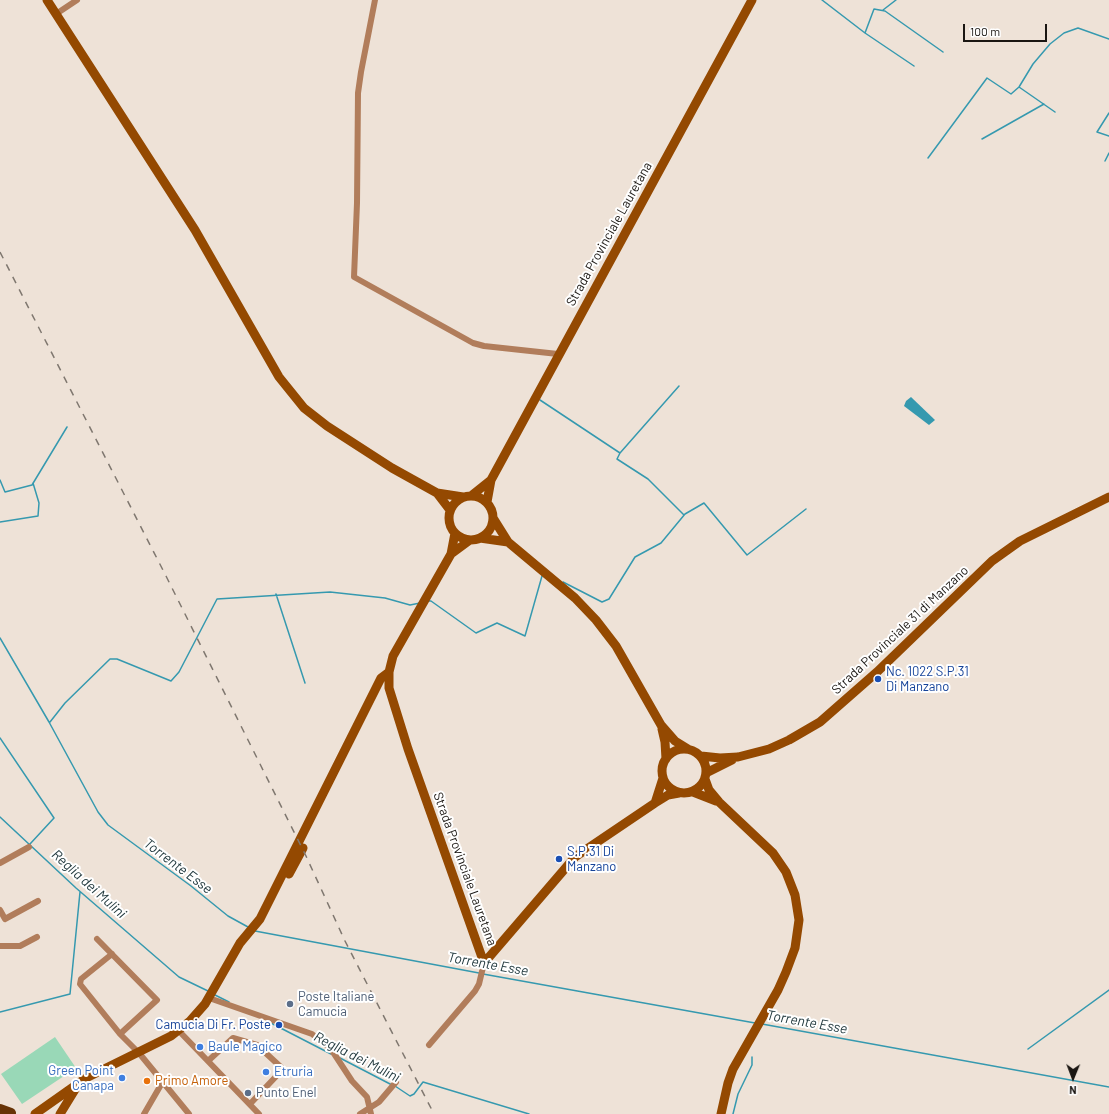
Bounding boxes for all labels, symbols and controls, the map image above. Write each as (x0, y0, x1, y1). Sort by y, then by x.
scale bar (965, 16, 1049, 42)
text: 100 m (970, 24, 1000, 38)
street label: Strada Provinciale Lauretana (563, 159, 655, 309)
street label: Strada Provinciale 31 di Manzano (828, 563, 972, 697)
place label: Nc. 1022 S.P.31 Di Manzano (886, 664, 969, 695)
marker: Nc. 1022 S.P.31 Di Manzano (873, 674, 883, 684)
street label: Strada Provinciale Lauretana (430, 790, 500, 948)
water label: Torrente Esse (140, 835, 216, 897)
place label: S.P.31 Di Manzano (567, 844, 616, 875)
water label: Reglia dei Mulini (48, 846, 130, 922)
marker: S.P.31 Di Manzano (554, 854, 564, 864)
water label: Torrente Esse (446, 949, 530, 979)
place label: Poste Italiane Camucia (298, 989, 374, 1020)
marker: Poste Italiane Camucia (285, 999, 295, 1009)
water label: Torrente Esse (765, 1007, 849, 1037)
place label: Camucia Di Fr. Poste (156, 1017, 271, 1033)
marker: Camucia Di Fr. Poste (274, 1020, 284, 1030)
water label: Reglia dei Mulini (311, 1028, 403, 1086)
place label: Baule Magico (208, 1039, 282, 1055)
marker: Baule Magico (195, 1042, 205, 1052)
north arrow (1053, 1058, 1093, 1098)
place label: Green Point Canapa (48, 1063, 114, 1094)
place label: Etruria (274, 1064, 313, 1080)
marker: Etruria (261, 1067, 271, 1077)
marker: Green Point Canapa (117, 1073, 127, 1083)
place label: Primo Amore (155, 1073, 228, 1089)
marker: Primo Amore (142, 1076, 152, 1086)
text: N (1069, 1084, 1077, 1097)
place label: Punto Enel (256, 1085, 317, 1101)
marker: Punto Enel (243, 1088, 253, 1098)

